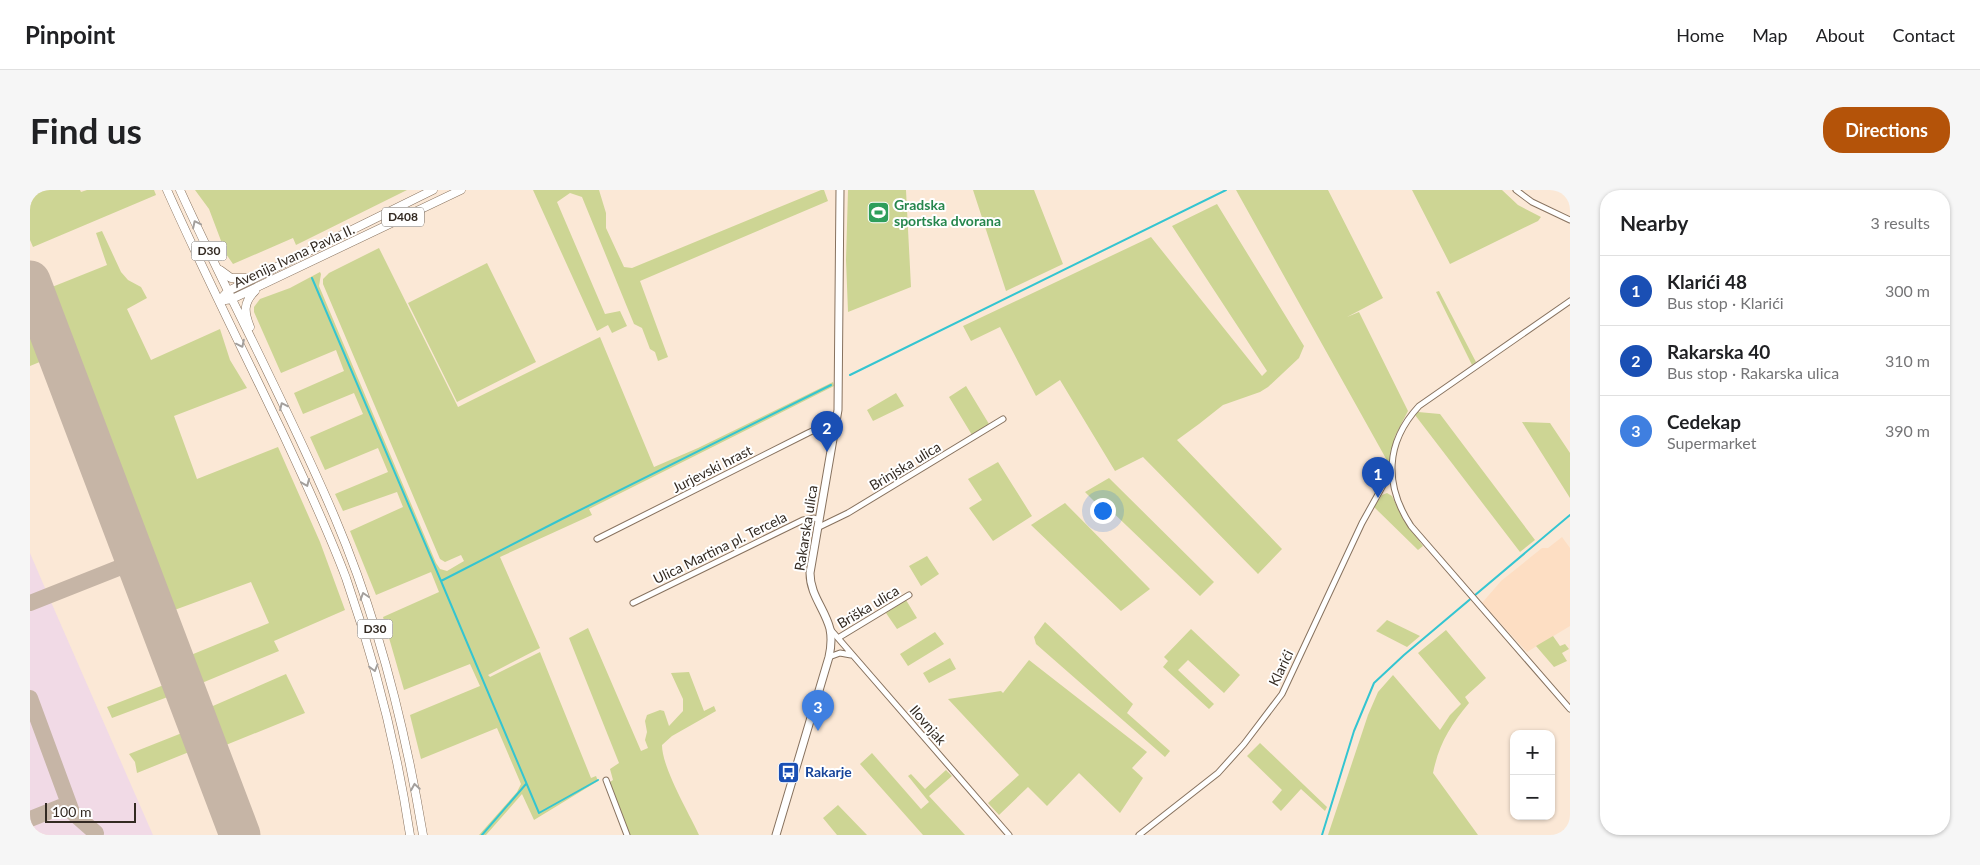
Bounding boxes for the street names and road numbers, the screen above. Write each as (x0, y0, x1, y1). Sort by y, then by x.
road number: D408 (382, 208, 424, 226)
street label: Avenija Ivana Pavla II. (230, 220, 357, 291)
road number: D30 (192, 241, 226, 260)
street label: Brinjska ulica (866, 438, 944, 494)
street label: Jurjevski hrast (669, 441, 755, 496)
street label: Rakarska ulica (790, 484, 821, 572)
street label: Ulica Martina pl. Tercela (650, 508, 789, 587)
street label: Briška ulica (834, 581, 902, 632)
road number: D30 (358, 619, 392, 638)
street label: Klarići (1265, 647, 1297, 689)
street label: Ilovnjak (906, 701, 951, 749)

